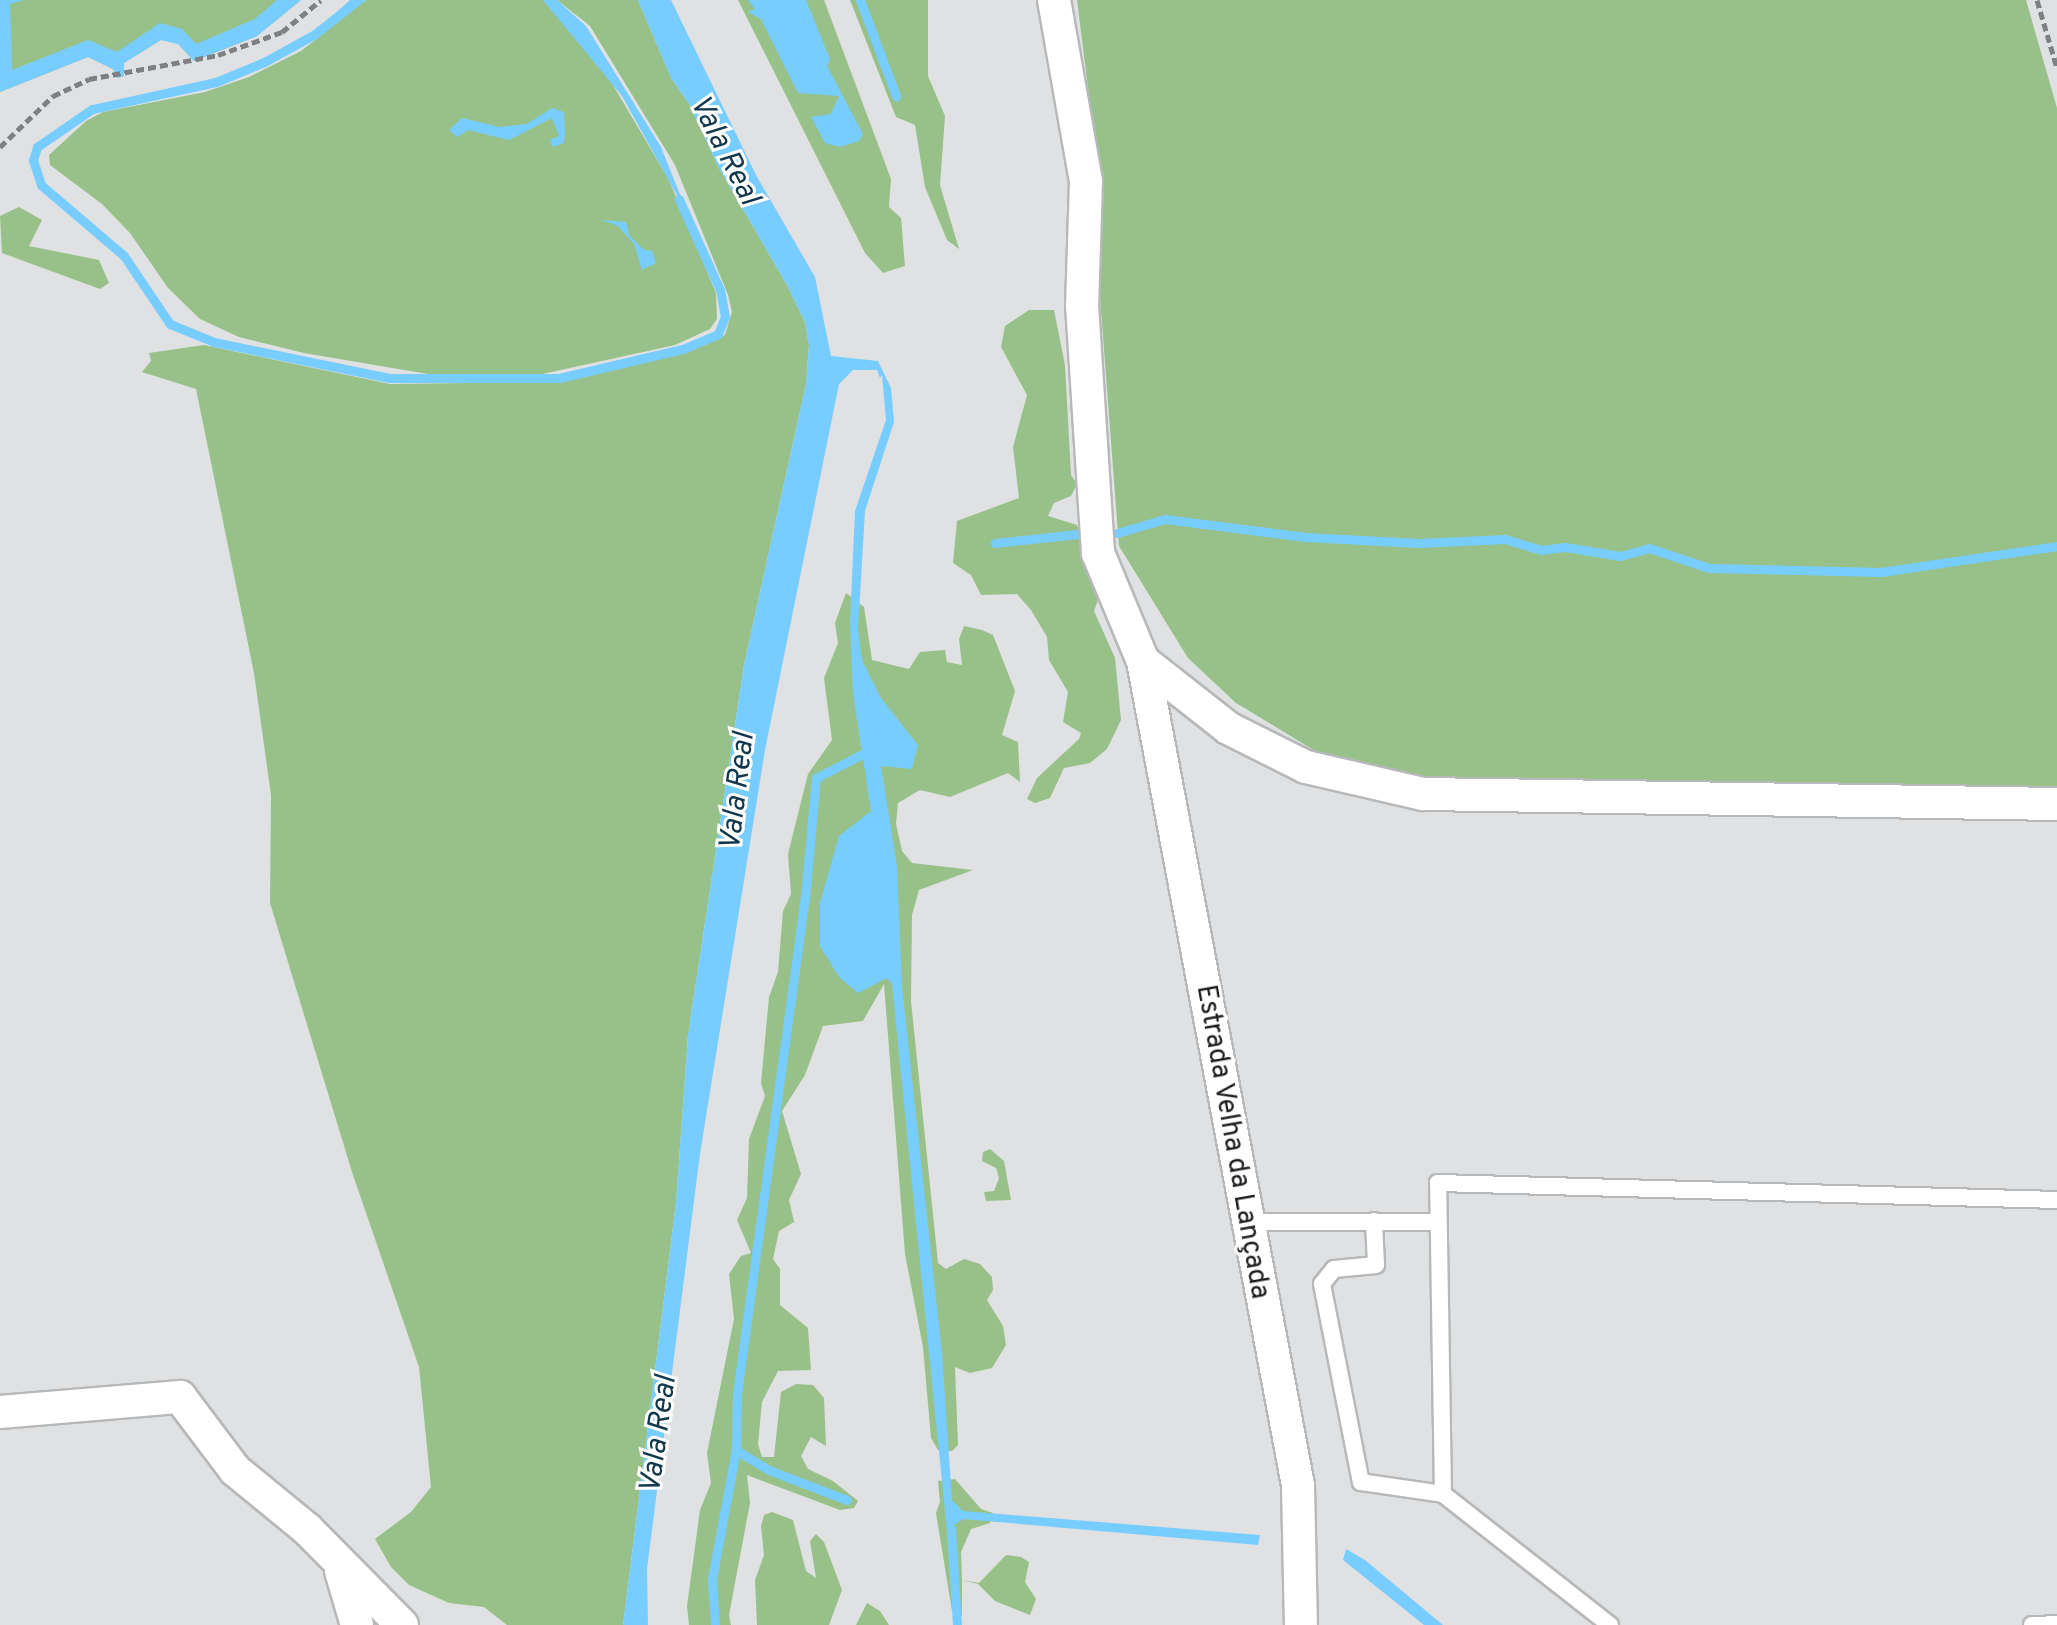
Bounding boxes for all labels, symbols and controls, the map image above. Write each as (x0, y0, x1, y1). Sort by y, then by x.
water label: Vala Real (680, 90, 766, 212)
water label: Vala Real (714, 731, 764, 853)
street label: Estrada Velha da Lançada (1188, 982, 1276, 1302)
water label: Vala Real (634, 1374, 686, 1496)

